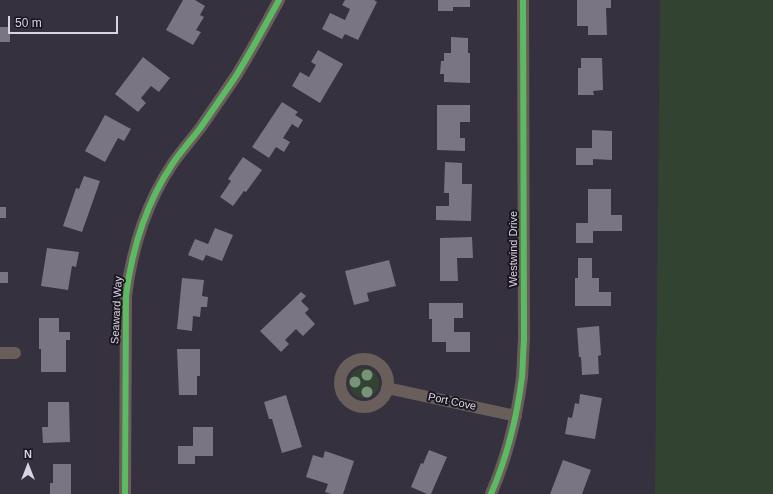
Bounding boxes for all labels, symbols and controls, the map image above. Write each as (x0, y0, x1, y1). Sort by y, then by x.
scale bar (10, 8, 120, 34)
text: 50 m (15, 16, 42, 30)
street label: Westwind Drive (507, 211, 521, 287)
street label: Seaward Way (109, 276, 125, 344)
street label: Port Cove (427, 390, 477, 414)
north arrow (8, 446, 48, 486)
text: N (24, 448, 32, 460)

